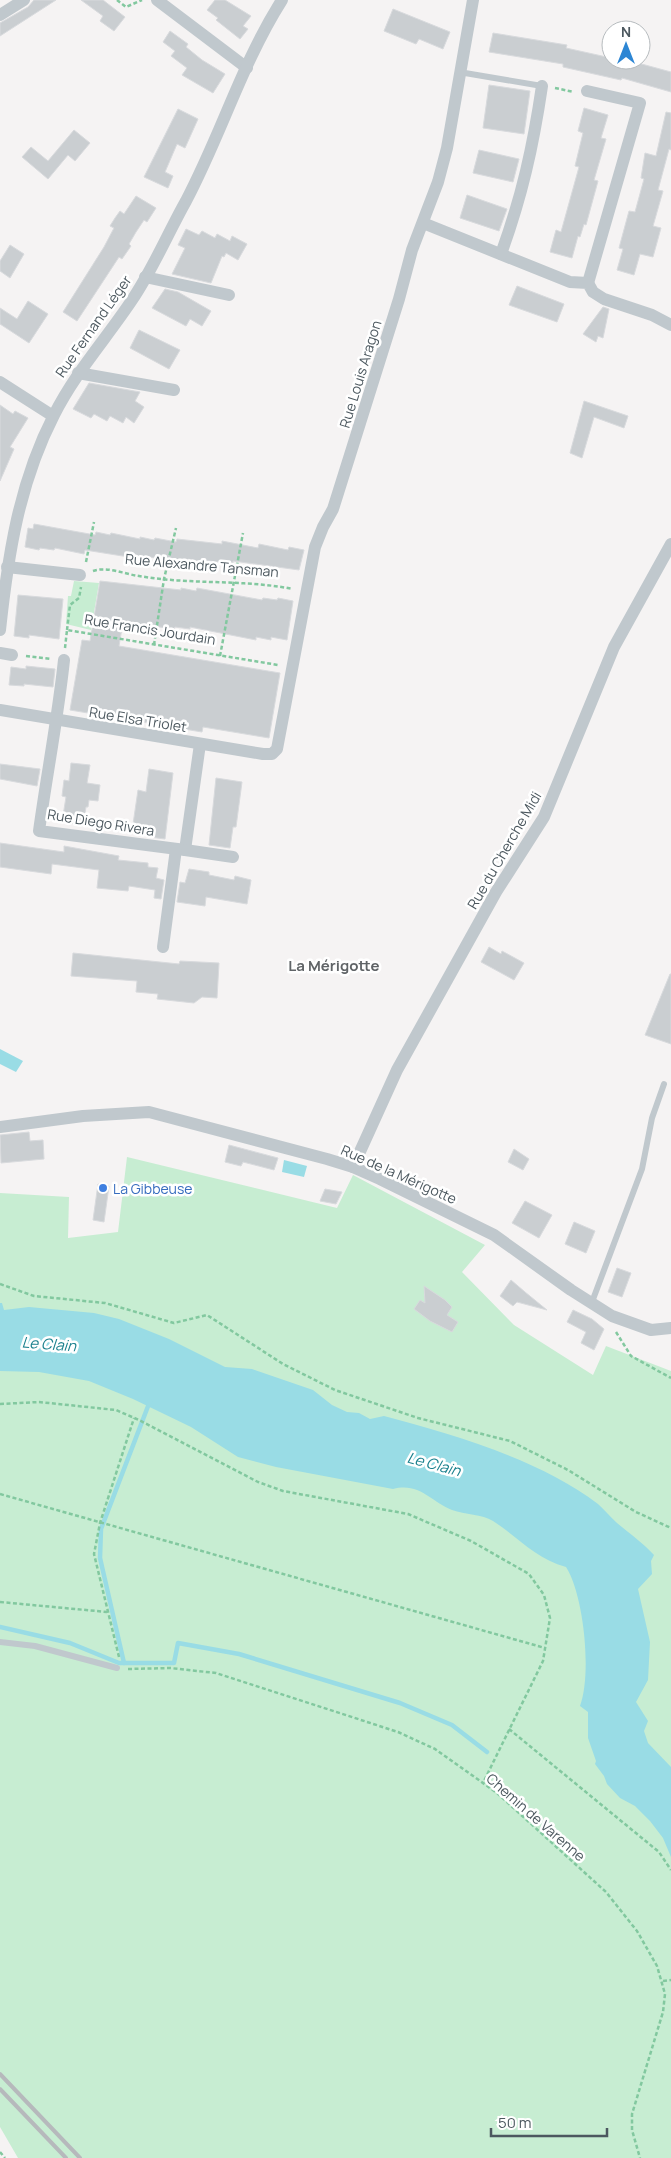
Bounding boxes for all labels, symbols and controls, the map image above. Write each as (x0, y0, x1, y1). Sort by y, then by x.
north arrow (601, 20, 651, 70)
text: N (621, 22, 631, 41)
street label: Rue Fernand Léger (51, 271, 135, 381)
street label: Rue Louis Aragon (335, 318, 385, 430)
street label: Rue Alexandre Tansman (124, 549, 280, 581)
street label: Rue Francis Jourdain (83, 609, 217, 649)
street label: Rue Elsa Triolet (88, 702, 189, 736)
street label: Rue du Cherche Midi (463, 788, 545, 912)
street label: Rue Diego Rivera (46, 804, 156, 840)
district label: La Mérigotte (288, 955, 380, 976)
street label: Rue de la Mérigotte (338, 1140, 460, 1208)
place label: La Gibbeuse (113, 1179, 192, 1198)
marker: La Gibbeuse (97, 1182, 109, 1194)
water label: Le Clain (21, 1332, 78, 1356)
water label: Le Clain (405, 1447, 464, 1481)
street label: Chemin de Varenne (483, 1769, 589, 1865)
scale bar (491, 2106, 607, 2138)
text: 50 m (498, 2112, 532, 2133)

